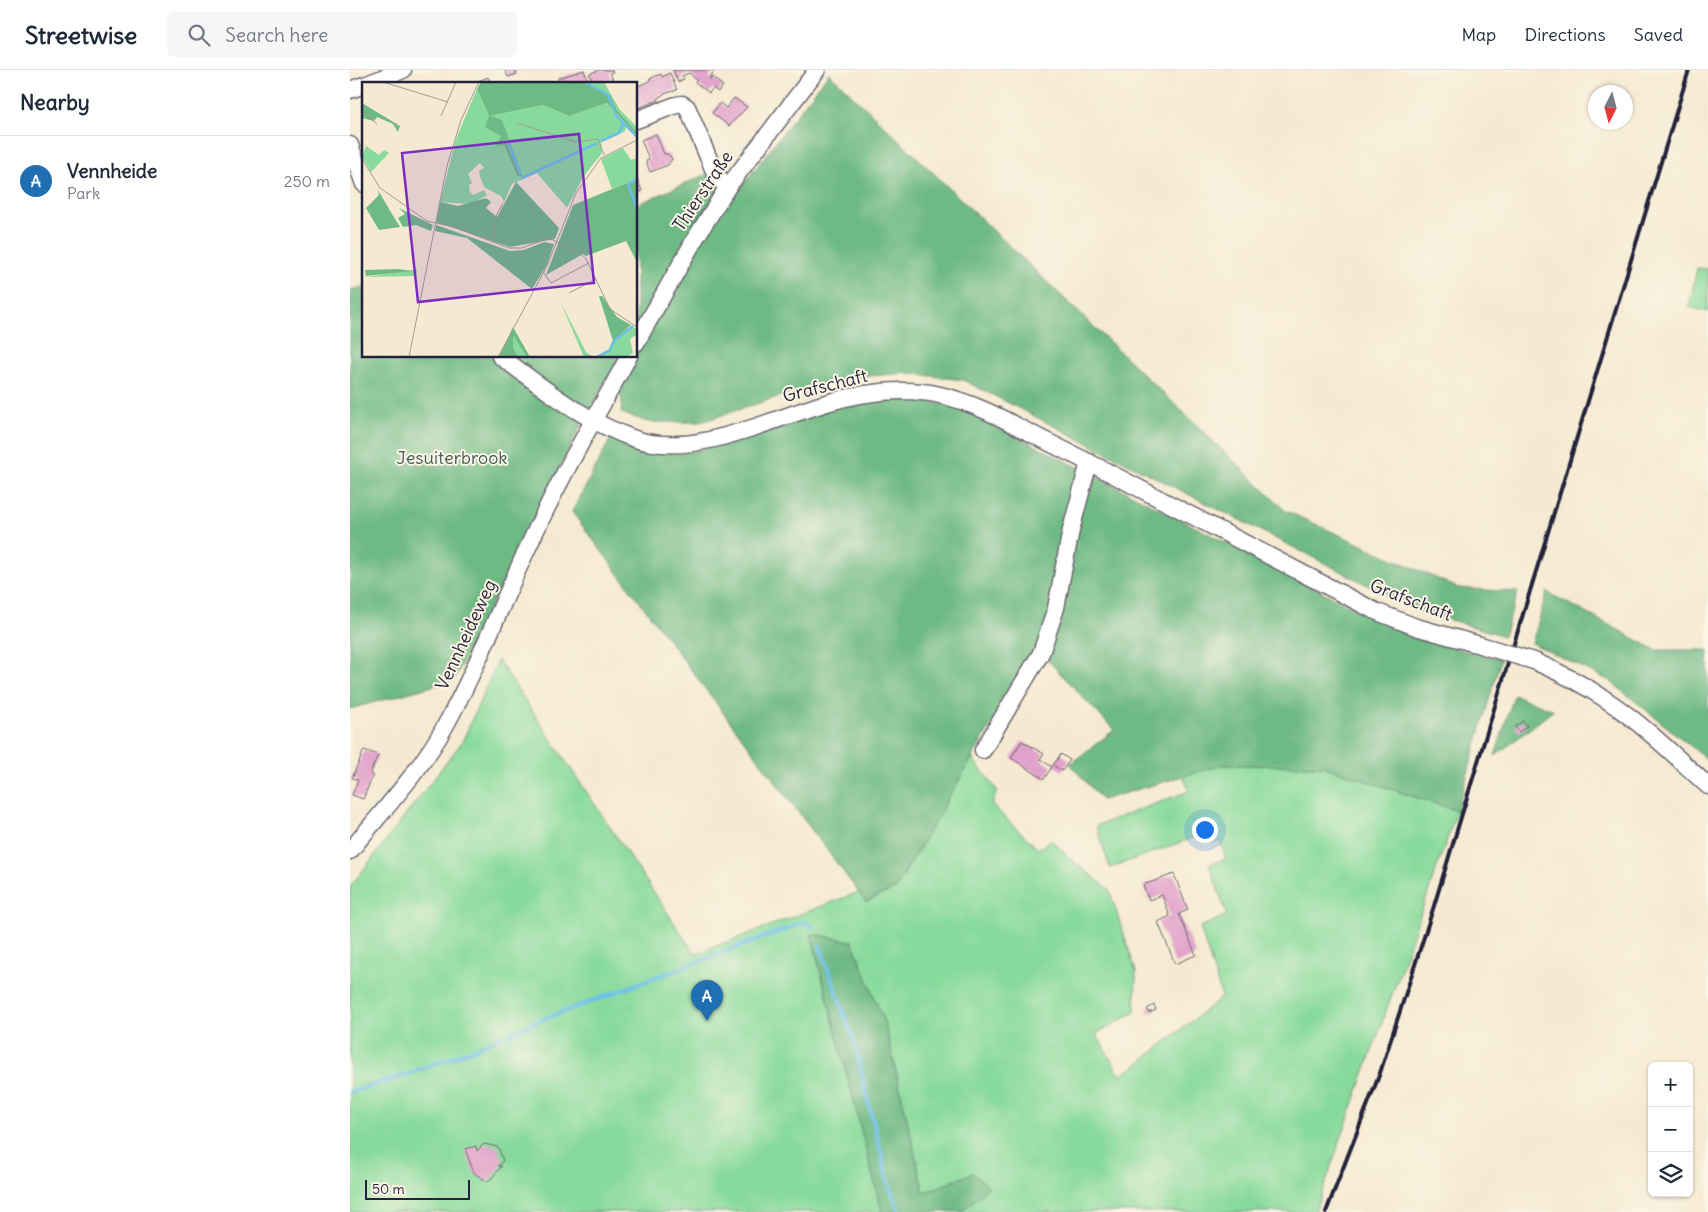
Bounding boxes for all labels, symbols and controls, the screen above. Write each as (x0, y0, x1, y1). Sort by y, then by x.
search box (167, 12, 517, 57)
text: Streetwise (25, 20, 137, 50)
icon: search (185, 21, 213, 49)
text: Search here (225, 23, 328, 47)
text: Map (1461, 23, 1496, 46)
text: Directions (1524, 23, 1606, 46)
text: Saved (1634, 23, 1683, 46)
inset map (362, 82, 638, 358)
north arrow (1588, 85, 1633, 130)
text: Nearby (20, 89, 90, 116)
street label: Thierstraße (667, 146, 738, 235)
text: Vennheide (67, 159, 157, 183)
text: A (31, 171, 41, 191)
text: 250 m (284, 171, 330, 191)
text: Park (67, 183, 100, 203)
street label: Grafschaft (780, 364, 870, 407)
park label: Jesuiterbrook (396, 446, 508, 469)
street label: Grafschaft (1367, 573, 1456, 626)
street label: Vennheideweg (430, 576, 501, 694)
your location (1192, 817, 1218, 843)
pin: A (691, 980, 723, 1021)
map controls (1648, 1062, 1693, 1197)
button: + (1648, 1062, 1693, 1107)
button: − (1648, 1107, 1693, 1152)
button: layers (1648, 1152, 1693, 1197)
scale bar (365, 1177, 470, 1200)
text: 50 m (372, 1180, 405, 1198)

